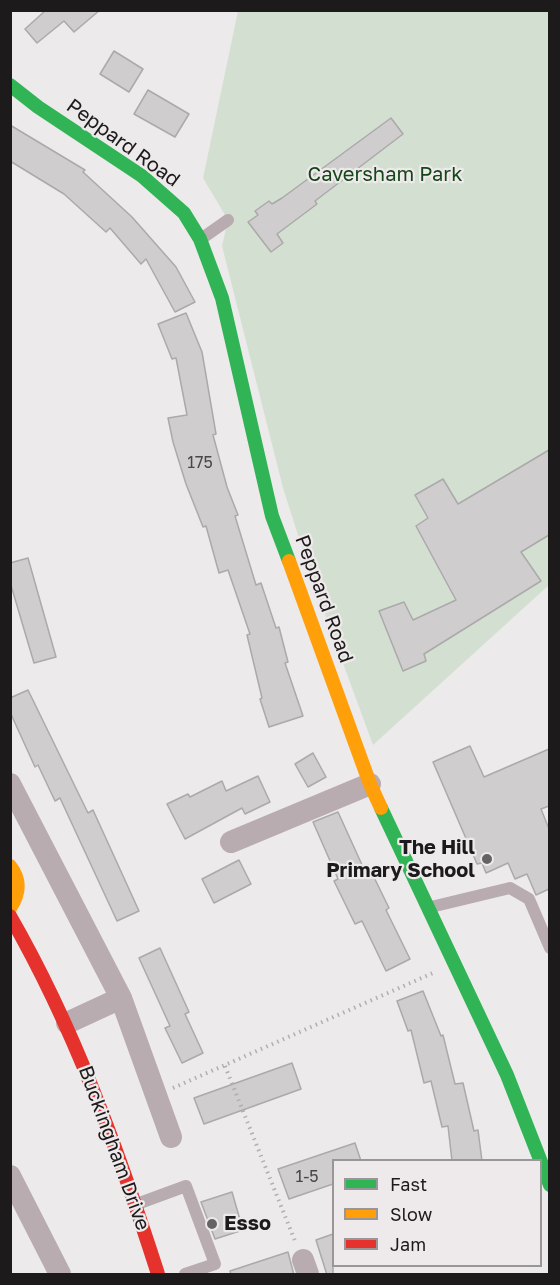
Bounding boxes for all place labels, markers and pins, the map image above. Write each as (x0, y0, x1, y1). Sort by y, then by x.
place label: The Hill Primary School (326, 836, 475, 883)
marker: The Hill Primary School (480, 852, 494, 866)
place label: Esso (224, 1212, 271, 1236)
marker: Esso (205, 1217, 219, 1231)

